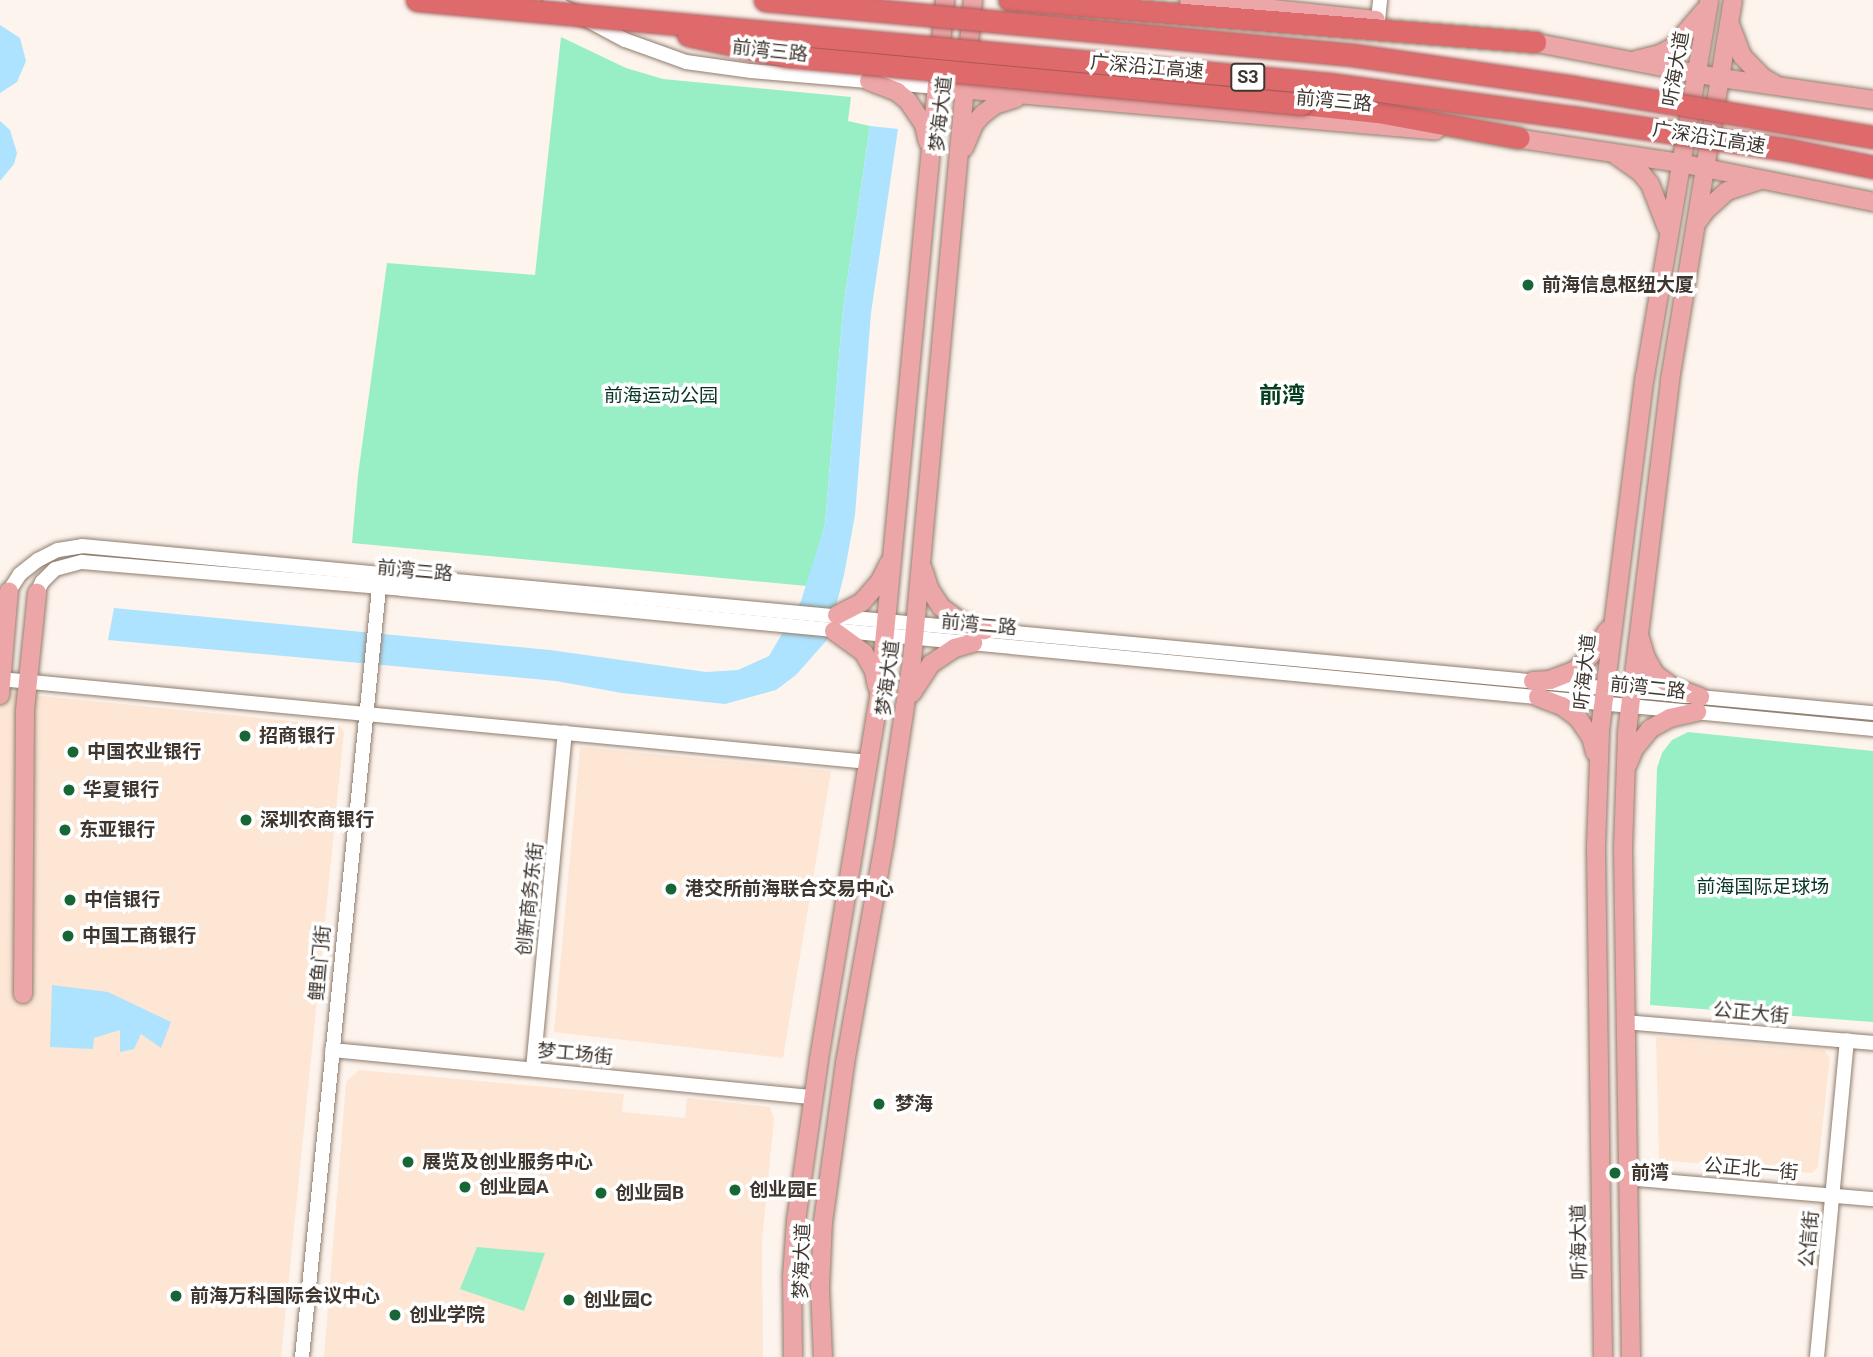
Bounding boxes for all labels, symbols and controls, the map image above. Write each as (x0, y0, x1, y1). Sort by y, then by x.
street label: 听海大道 (1658, 30, 1694, 108)
street label: 前湾三路 (731, 36, 809, 66)
street label: 广深沿江高速 (1089, 51, 1205, 83)
road number: S3 (1229, 62, 1267, 92)
street label: 梦海大道 (926, 75, 956, 153)
street label: 前湾三路 (1295, 86, 1373, 116)
street label: 广深沿江高速 (1651, 118, 1767, 158)
place label: 前海信息枢纽大厦 (1542, 274, 1694, 296)
marker: 前海信息枢纽大厦 (1520, 277, 1536, 293)
district label: 前湾 (1259, 382, 1305, 410)
park label: 前海运动公园 (604, 385, 718, 407)
street label: 前湾二路 (376, 556, 454, 586)
street label: 前湾二路 (940, 610, 1018, 640)
street label: 听海大道 (1570, 633, 1600, 711)
street label: 梦海大道 (872, 639, 904, 717)
street label: 前湾二路 (1609, 673, 1687, 703)
place label: 招商银行 (259, 725, 335, 747)
marker: 招商银行 (237, 728, 253, 744)
place label: 中国农业银行 (87, 741, 201, 763)
marker: 中国农业银行 (65, 744, 81, 760)
place label: 华夏银行 (83, 779, 159, 801)
marker: 华夏银行 (61, 782, 77, 798)
place label: 深圳农商银行 (260, 809, 374, 831)
marker: 深圳农商银行 (238, 812, 254, 828)
place label: 东亚银行 (79, 819, 155, 841)
marker: 东亚银行 (57, 822, 73, 838)
street label: 创新商务东街 (513, 841, 547, 957)
park label: 前海国际足球场 (1697, 876, 1829, 898)
place label: 港交所前海联合交易中心 (685, 878, 894, 900)
marker: 港交所前海联合交易中心 (663, 881, 679, 897)
place label: 中信银行 (84, 889, 160, 911)
marker: 中信银行 (62, 892, 78, 908)
street label: 鲤鱼门街 (305, 924, 335, 1002)
place label: 中国工商银行 (82, 925, 196, 947)
marker: 中国工商银行 (60, 928, 76, 944)
street label: 公正大街 (1712, 998, 1790, 1028)
street label: 梦工场街 (536, 1039, 614, 1069)
place label: 梦海 (895, 1093, 933, 1115)
marker: 梦海 (869, 1094, 889, 1114)
place label: 展览及创业服务中心 (422, 1151, 593, 1173)
marker: 展览及创业服务中心 (400, 1154, 416, 1170)
street label: 公正北一街 (1703, 1154, 1799, 1184)
place label: 前湾 (1631, 1162, 1669, 1184)
marker: 前湾 (1605, 1163, 1625, 1183)
place label: 创业园A (479, 1176, 549, 1198)
marker: 创业园A (457, 1179, 473, 1195)
place label: 创业园E (749, 1179, 817, 1201)
place label: 创业园B (615, 1182, 684, 1204)
marker: 创业园E (727, 1182, 743, 1198)
marker: 创业园B (593, 1185, 609, 1201)
street label: 听海大道 (1567, 1204, 1591, 1280)
street label: 公信街 (1795, 1210, 1823, 1268)
street label: 梦海大道 (789, 1223, 815, 1299)
place label: 前海万科国际会议中心 (190, 1285, 380, 1307)
marker: 前海万科国际会议中心 (168, 1288, 184, 1304)
place label: 创业园C (583, 1289, 652, 1311)
marker: 创业园C (561, 1292, 577, 1308)
place label: 创业学院 (409, 1304, 485, 1326)
marker: 创业学院 (387, 1307, 403, 1323)

